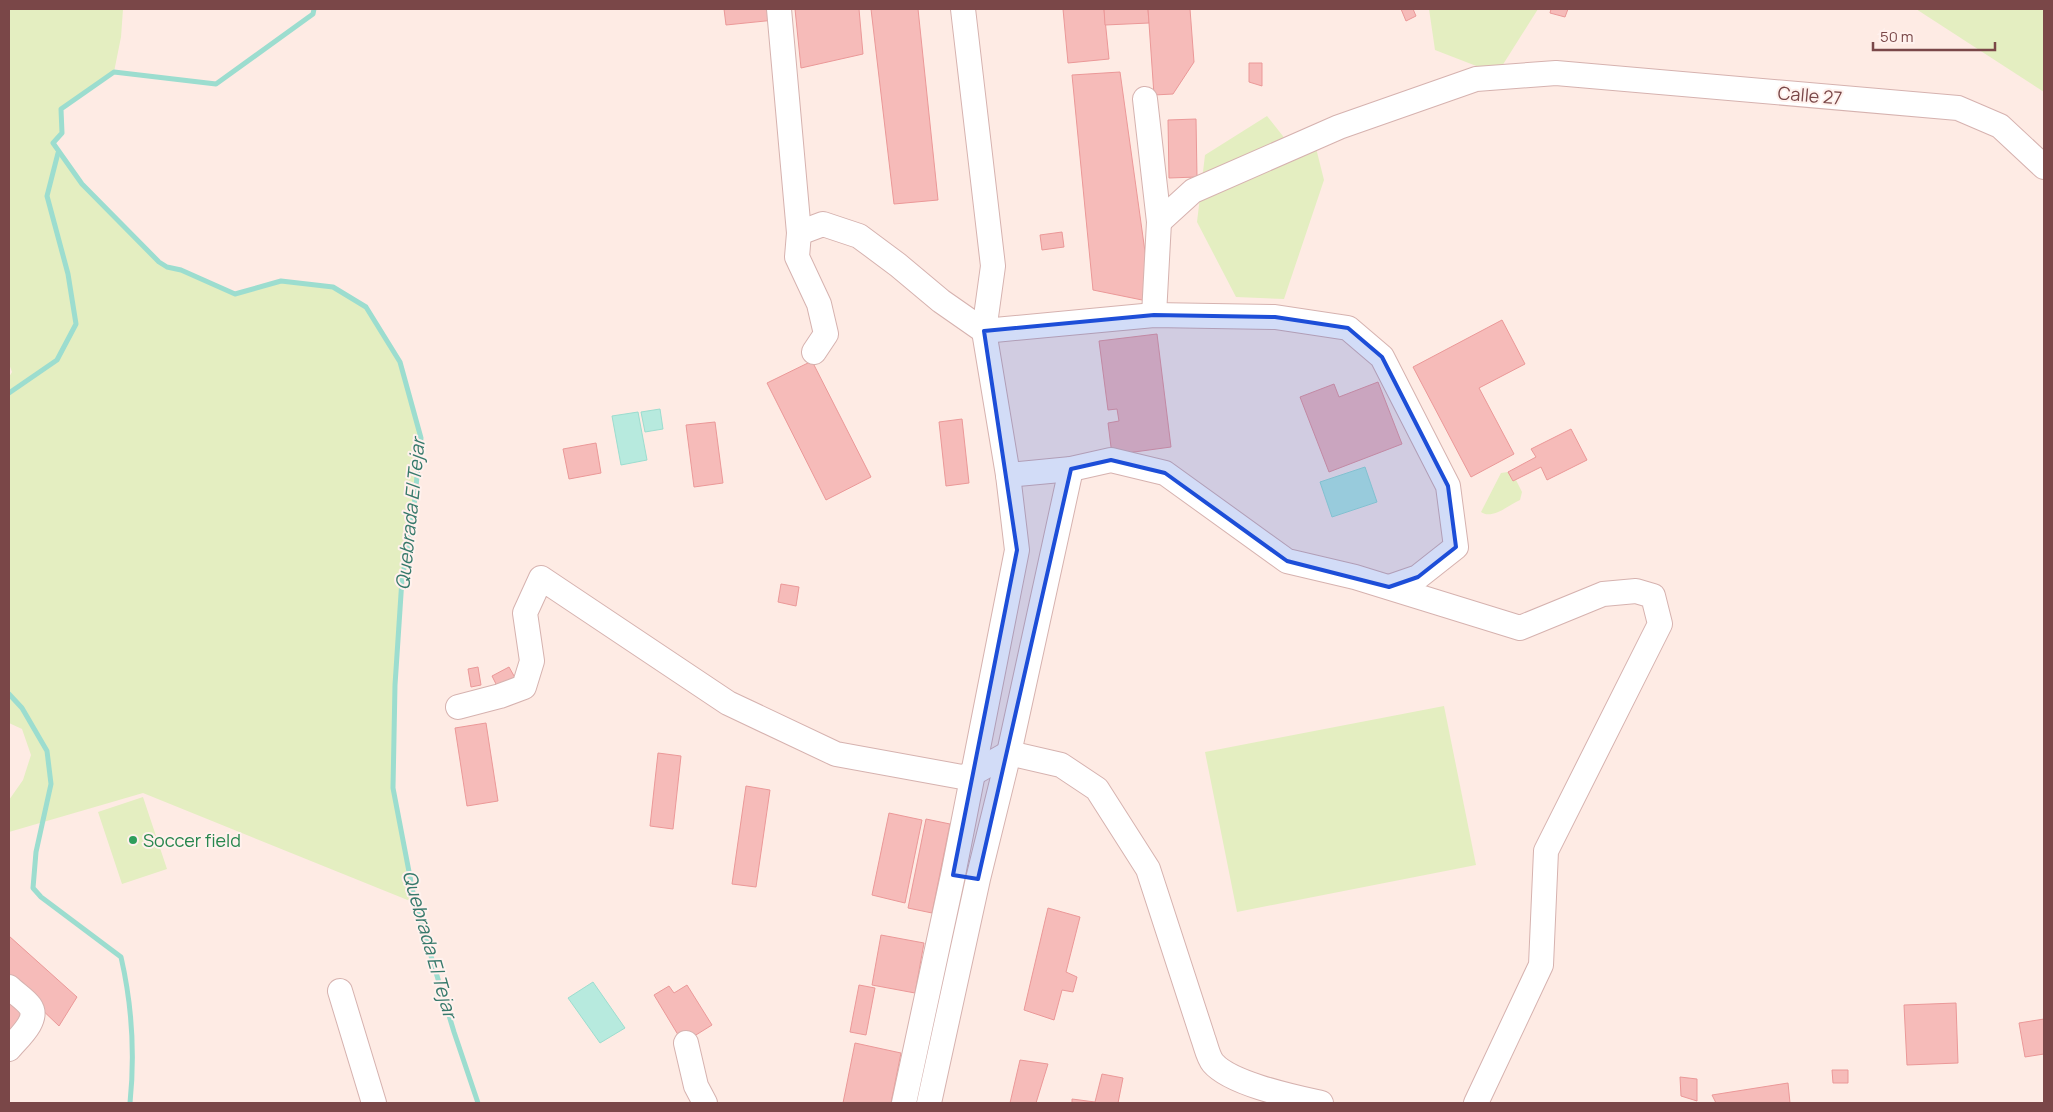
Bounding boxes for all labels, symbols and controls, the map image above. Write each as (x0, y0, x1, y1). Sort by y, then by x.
scale bar (1873, 20, 1996, 52)
text: 50 m (1880, 26, 1914, 47)
street label: Calle 27 (1777, 80, 1843, 110)
water label: Quebrada El Tejar (389, 435, 431, 591)
place label: Soccer field (143, 828, 241, 852)
marker: Soccer field (127, 834, 139, 846)
water label: Quebrada El Tejar (397, 867, 464, 1023)

